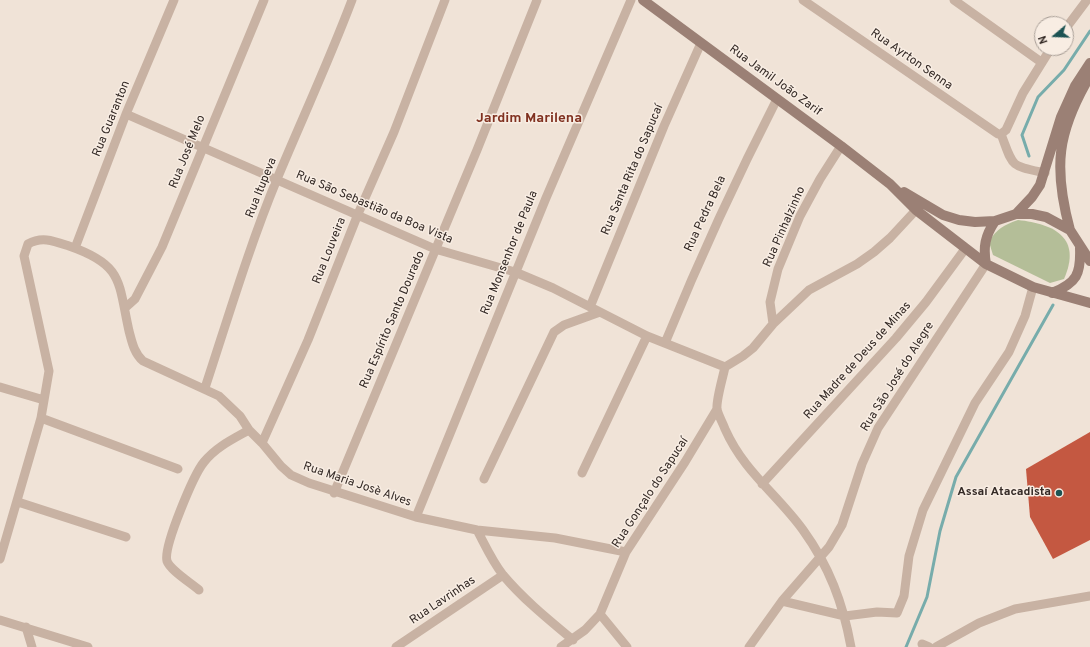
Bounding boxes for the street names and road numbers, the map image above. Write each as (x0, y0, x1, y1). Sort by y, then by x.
street label: Rua Ayrton Senna (867, 26, 955, 94)
street label: Rua Jamil João Zarif (726, 43, 824, 119)
street label: Rua Guaranton (90, 79, 134, 159)
street label: Rua Santa Rita do Sapucaí (599, 102, 667, 238)
street label: Rua José Melo (167, 113, 209, 191)
street label: Rua Itupeva (243, 156, 281, 220)
street label: Rua São Sebastião da Boa Vista (293, 168, 455, 248)
street label: Rua Pedra Bela (682, 174, 730, 254)
street label: Rua Pinhalzinho (761, 184, 809, 270)
street label: Rua Monsenhor de Paula (478, 189, 542, 317)
street label: Rua Louveira (310, 216, 350, 286)
street label: Rua Espírito Santo Dourado (357, 249, 429, 391)
street label: Rua Madre de Deus de Minas (801, 299, 915, 423)
street label: Rua São José do Alegre (858, 320, 938, 434)
street label: Rua Gonçalo do Sapucaí (610, 435, 692, 551)
street label: Rua Maria Josè Alves (301, 460, 413, 510)
street label: Rua Lavrinhas (407, 574, 479, 628)

